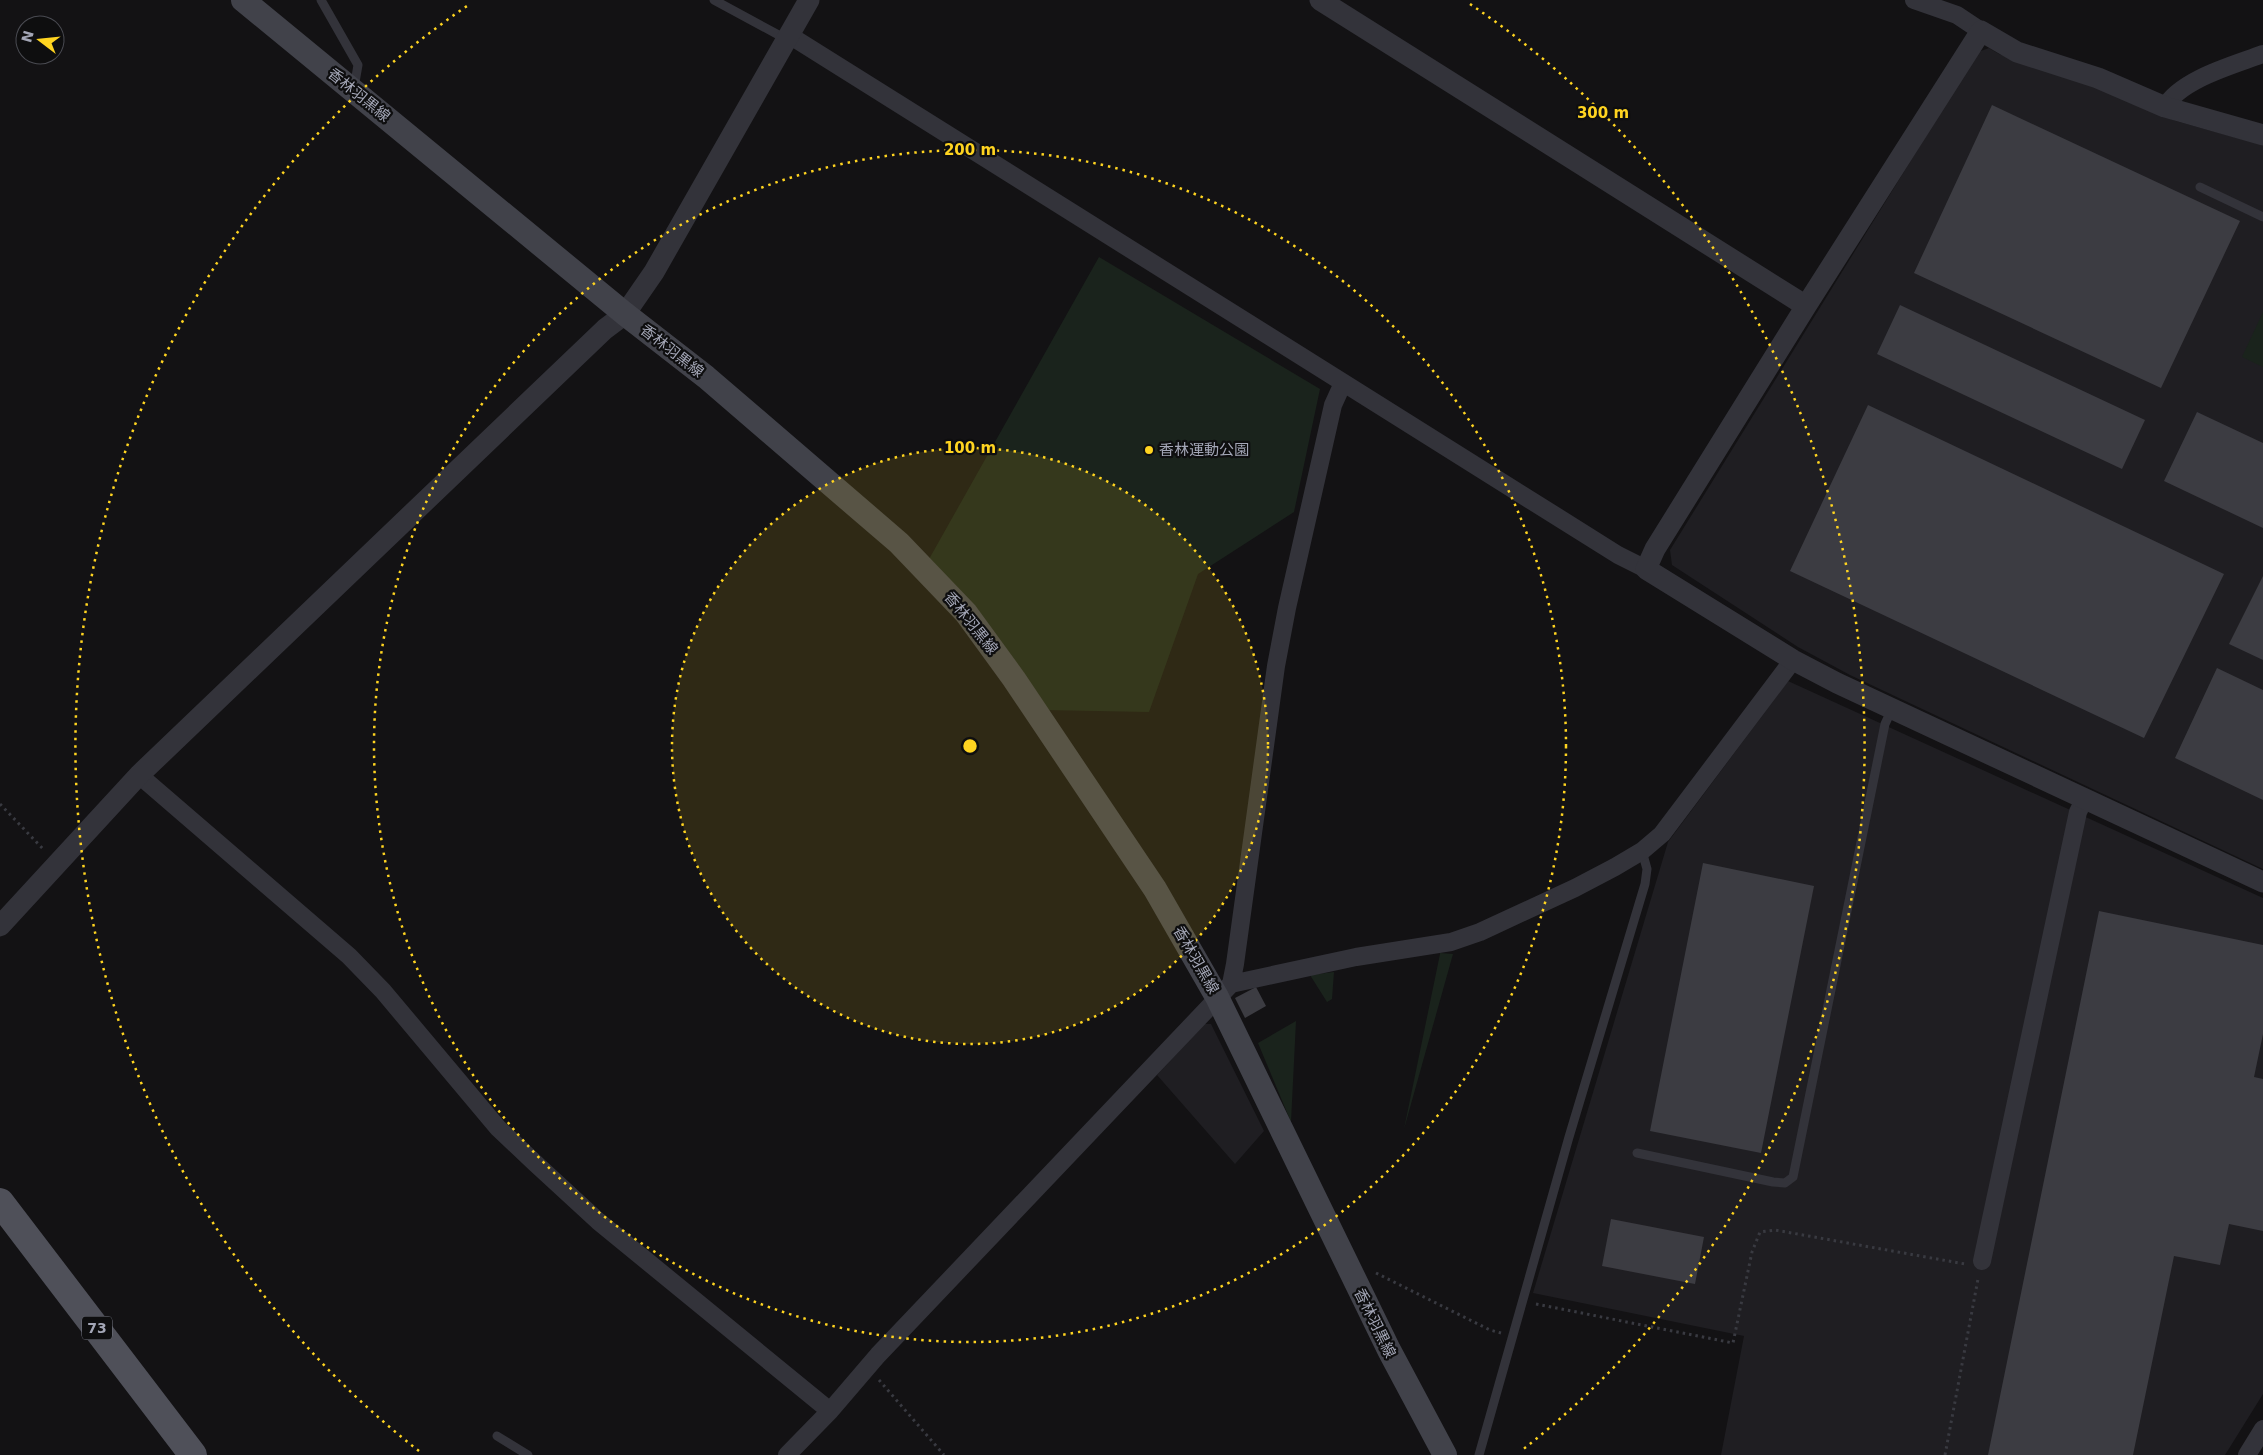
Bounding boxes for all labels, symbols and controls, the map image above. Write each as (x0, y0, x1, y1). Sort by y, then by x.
north arrow (15, 15, 65, 65)
text: N (18, 29, 37, 44)
street label: 香林羽黒線 (324, 64, 394, 126)
text: 300 m (1577, 104, 1629, 122)
text: 200 m (944, 141, 996, 159)
street label: 香林羽黒線 (637, 321, 707, 381)
text: 100 m (944, 439, 996, 457)
place label: 香林運動公園 (1159, 441, 1249, 459)
marker: 香林運動公園 (1143, 444, 1155, 456)
street label: 香林羽黒線 (940, 588, 1002, 658)
centre of rings (961, 737, 979, 755)
street label: 香林羽黒線 (1169, 923, 1223, 997)
street label: 香林羽黒線 (1350, 1285, 1400, 1361)
road number: 73 (82, 1316, 112, 1340)

